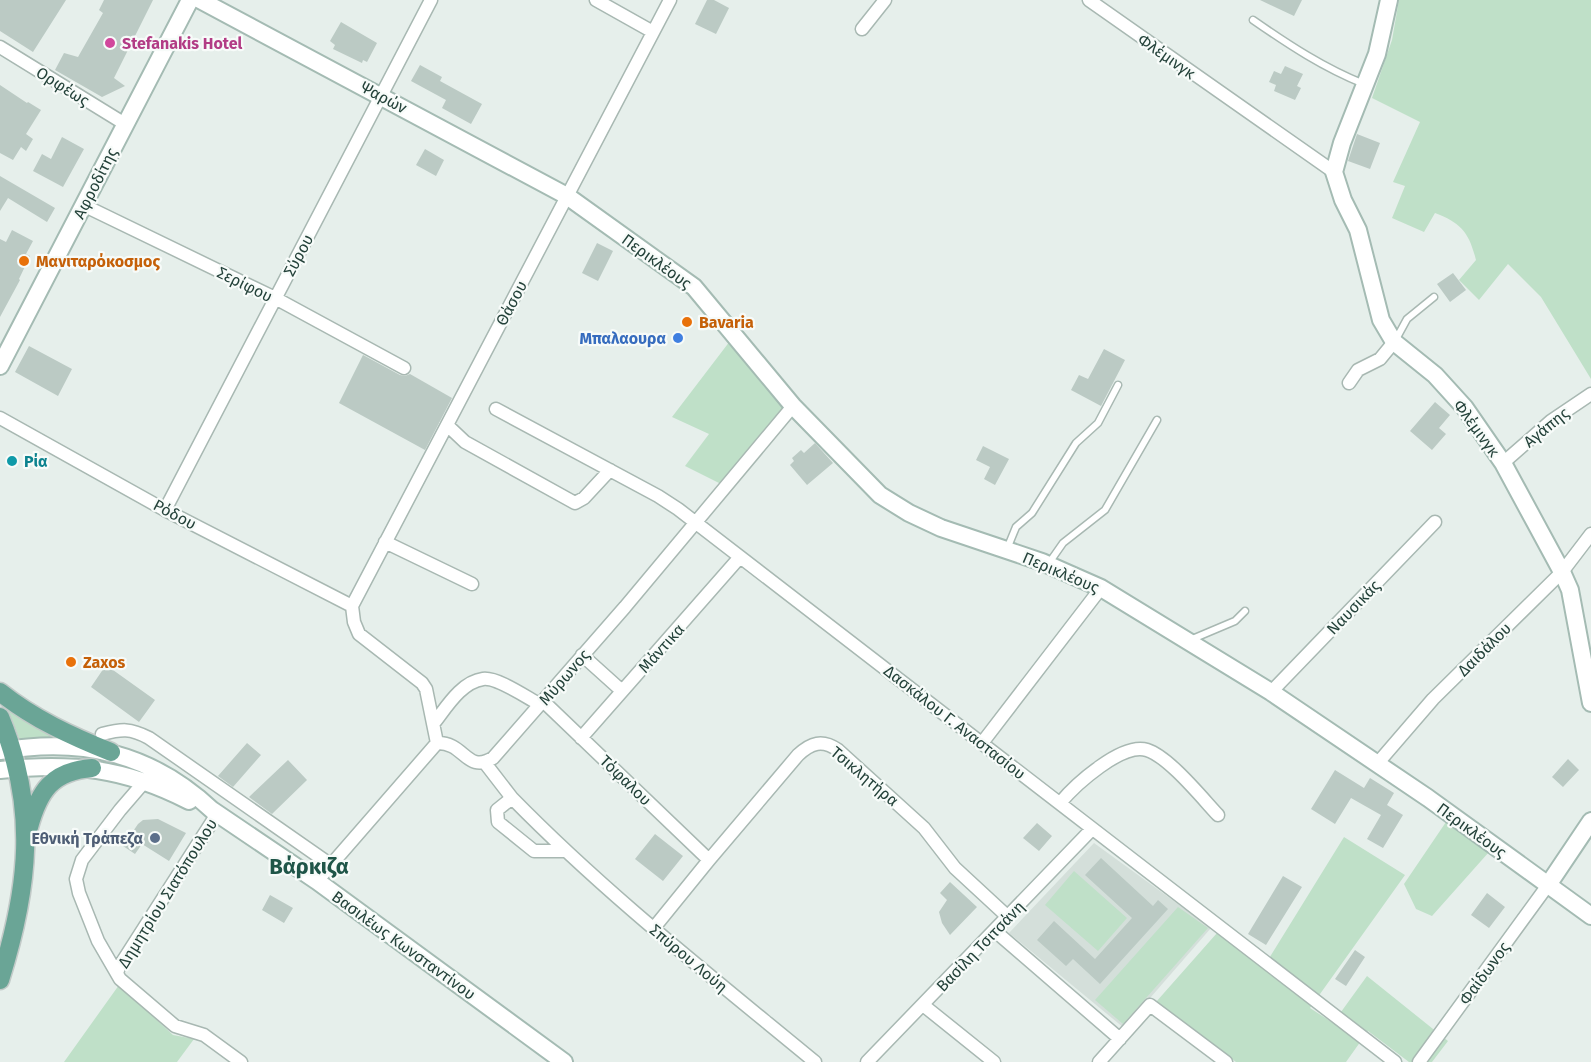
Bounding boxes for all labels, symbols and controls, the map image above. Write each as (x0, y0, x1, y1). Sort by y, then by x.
street label: Φλέμινγκ (1134, 30, 1200, 83)
place label: Stefanakis Hotel (122, 34, 243, 53)
marker: Stefanakis Hotel (103, 36, 117, 50)
street label: Ορφέως (33, 63, 93, 110)
street label: Ψαρών (357, 77, 410, 118)
street label: Αφροδίτης (69, 144, 122, 222)
street label: Περικλέους (618, 230, 696, 293)
street label: Σύρου (280, 231, 317, 279)
place label: Μανιταρόκοσμος (36, 252, 160, 271)
marker: Μανιταρόκοσμος (17, 254, 31, 268)
street label: Σερίφου (214, 263, 276, 306)
street label: Θάσου (492, 277, 531, 329)
place label: Bavaria (699, 313, 754, 332)
marker: Bavaria (680, 315, 694, 329)
place label: Μπαλαουρα (579, 329, 666, 348)
marker: Μπαλαουρα (671, 331, 685, 345)
street label: Φλέμινγκ (1450, 396, 1504, 461)
street label: Αγάπης (1520, 403, 1573, 451)
place label: Ρία (24, 452, 48, 471)
marker: Ρία (5, 454, 19, 468)
street label: Ρόδου (150, 495, 199, 534)
street label: Περικλέους (1020, 548, 1102, 597)
street label: Ναυσικάς (1323, 576, 1384, 639)
street label: Δαιδάλου (1454, 619, 1515, 680)
street label: Μάντικα (634, 620, 688, 677)
street label: Μύρωνος (535, 645, 594, 709)
place label: Zaxos (83, 653, 126, 672)
marker: Zaxos (64, 655, 78, 669)
street label: Δασκάλου Γ. Αναστασίου (880, 661, 1029, 784)
street label: Τσικλητήρα (827, 743, 902, 810)
street label: Τόφαλου (596, 751, 655, 809)
street label: Περικλέους (1433, 799, 1511, 862)
street label: Δημητρίου Σιατόπουλου (114, 815, 221, 971)
place label: Εθνική Τράπεζα (31, 829, 143, 848)
marker: Εθνική Τράπεζα (148, 831, 162, 845)
district label: Βάρκιζα (269, 853, 349, 880)
street label: Βασιλέως Κωνσταντίνου (328, 887, 479, 1004)
street label: Βασίλη Τσιτσάνη (932, 897, 1028, 996)
street label: Σπύρου Λούη (646, 920, 731, 996)
street label: Φαίδωνος (1455, 938, 1514, 1008)

